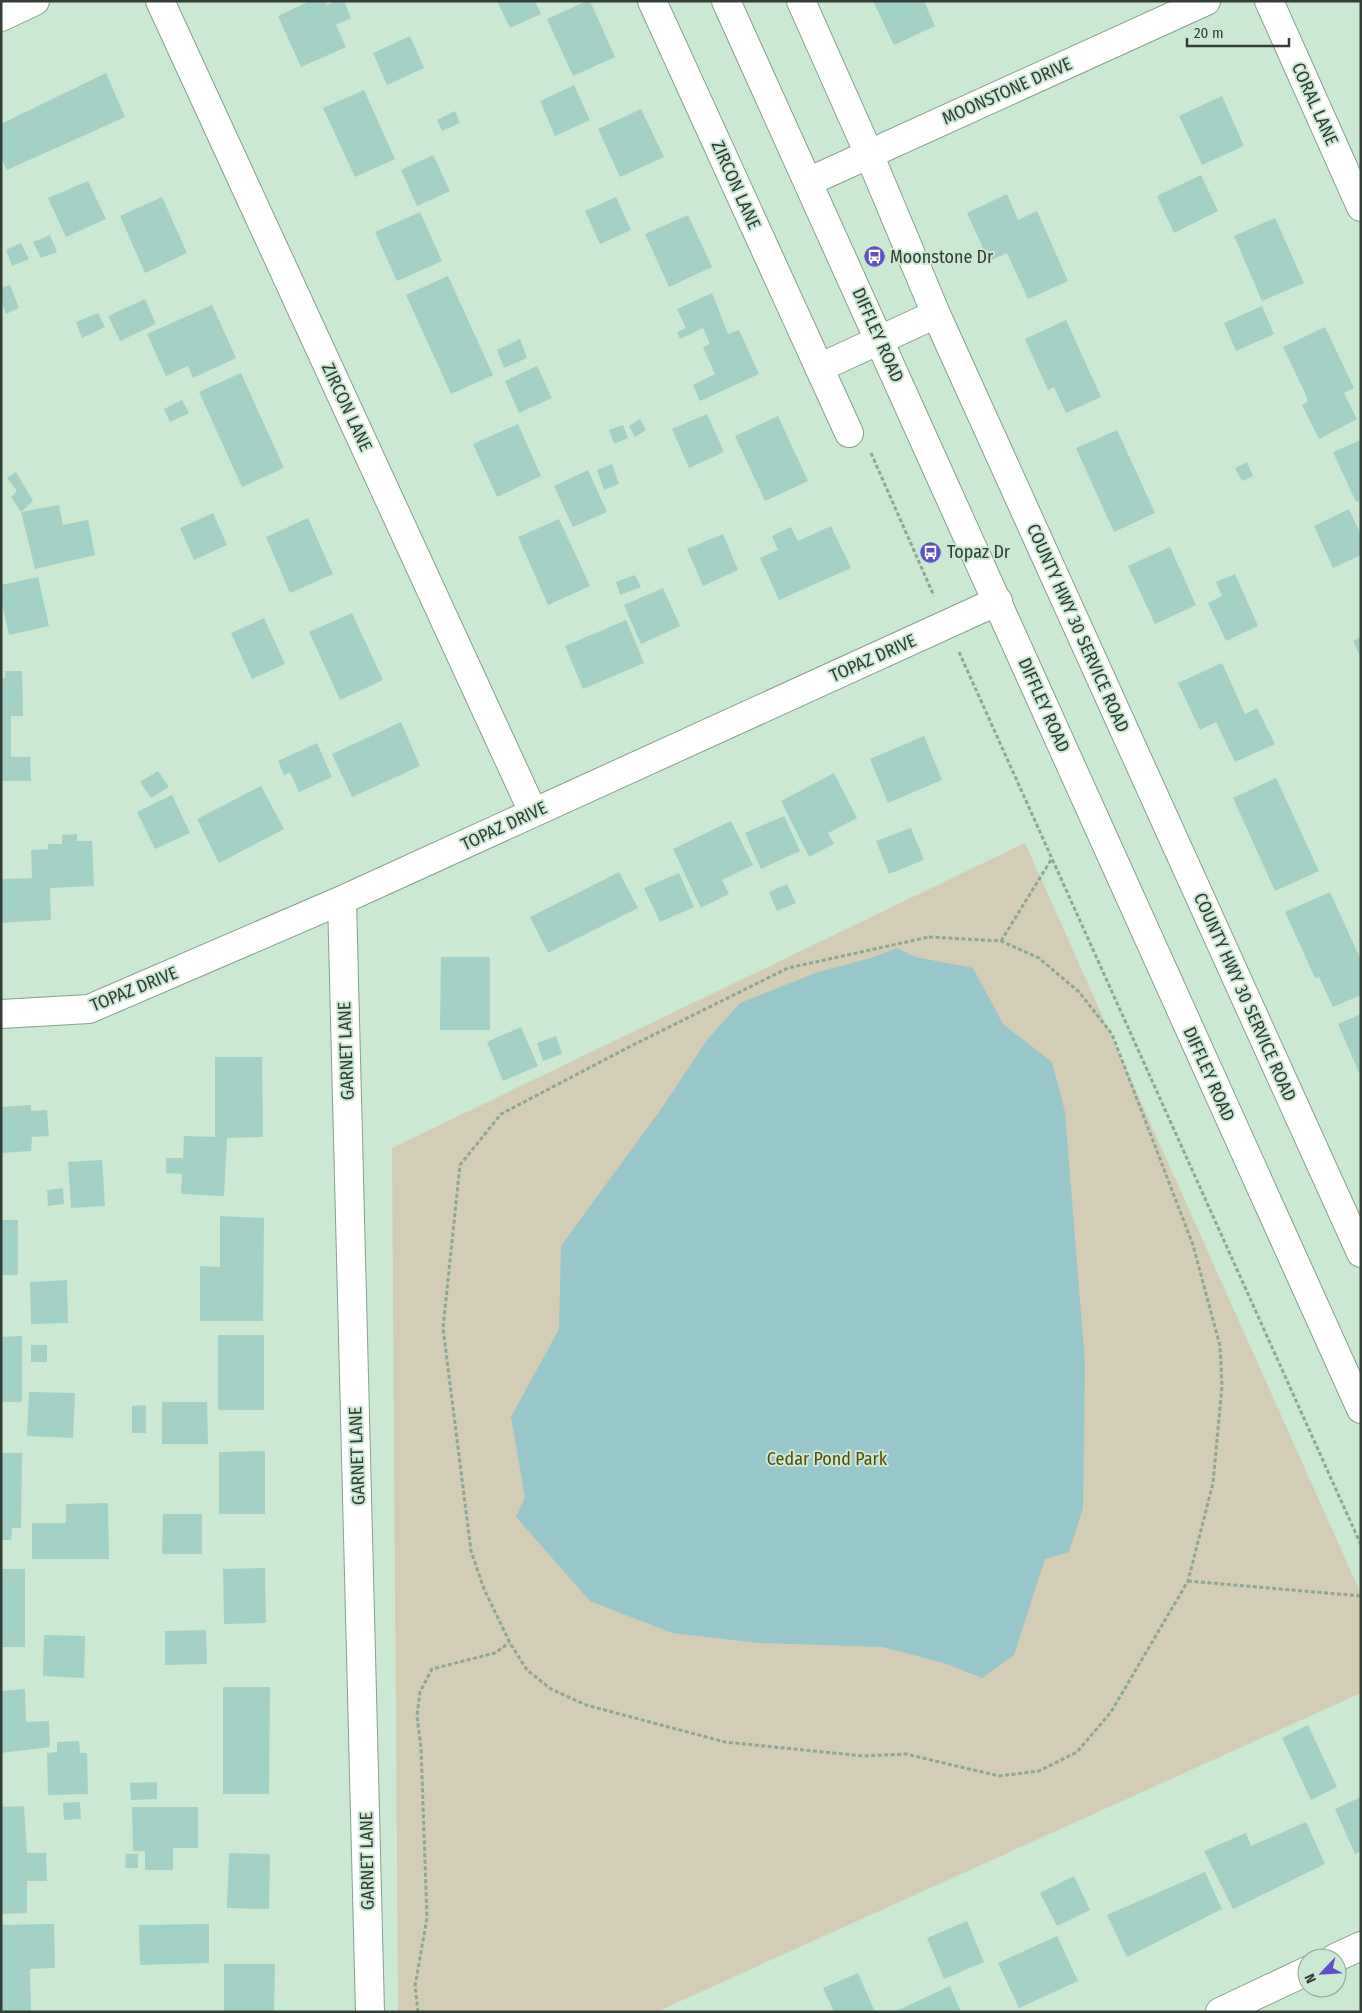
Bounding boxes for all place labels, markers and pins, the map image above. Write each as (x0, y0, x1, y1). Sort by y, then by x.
bus stop icon: Moonstone Dr (862, 245, 886, 269)
place label: Moonstone Dr (890, 246, 994, 268)
bus stop icon: Topaz Dr (919, 540, 943, 564)
place label: Topaz Dr (947, 541, 1011, 563)

